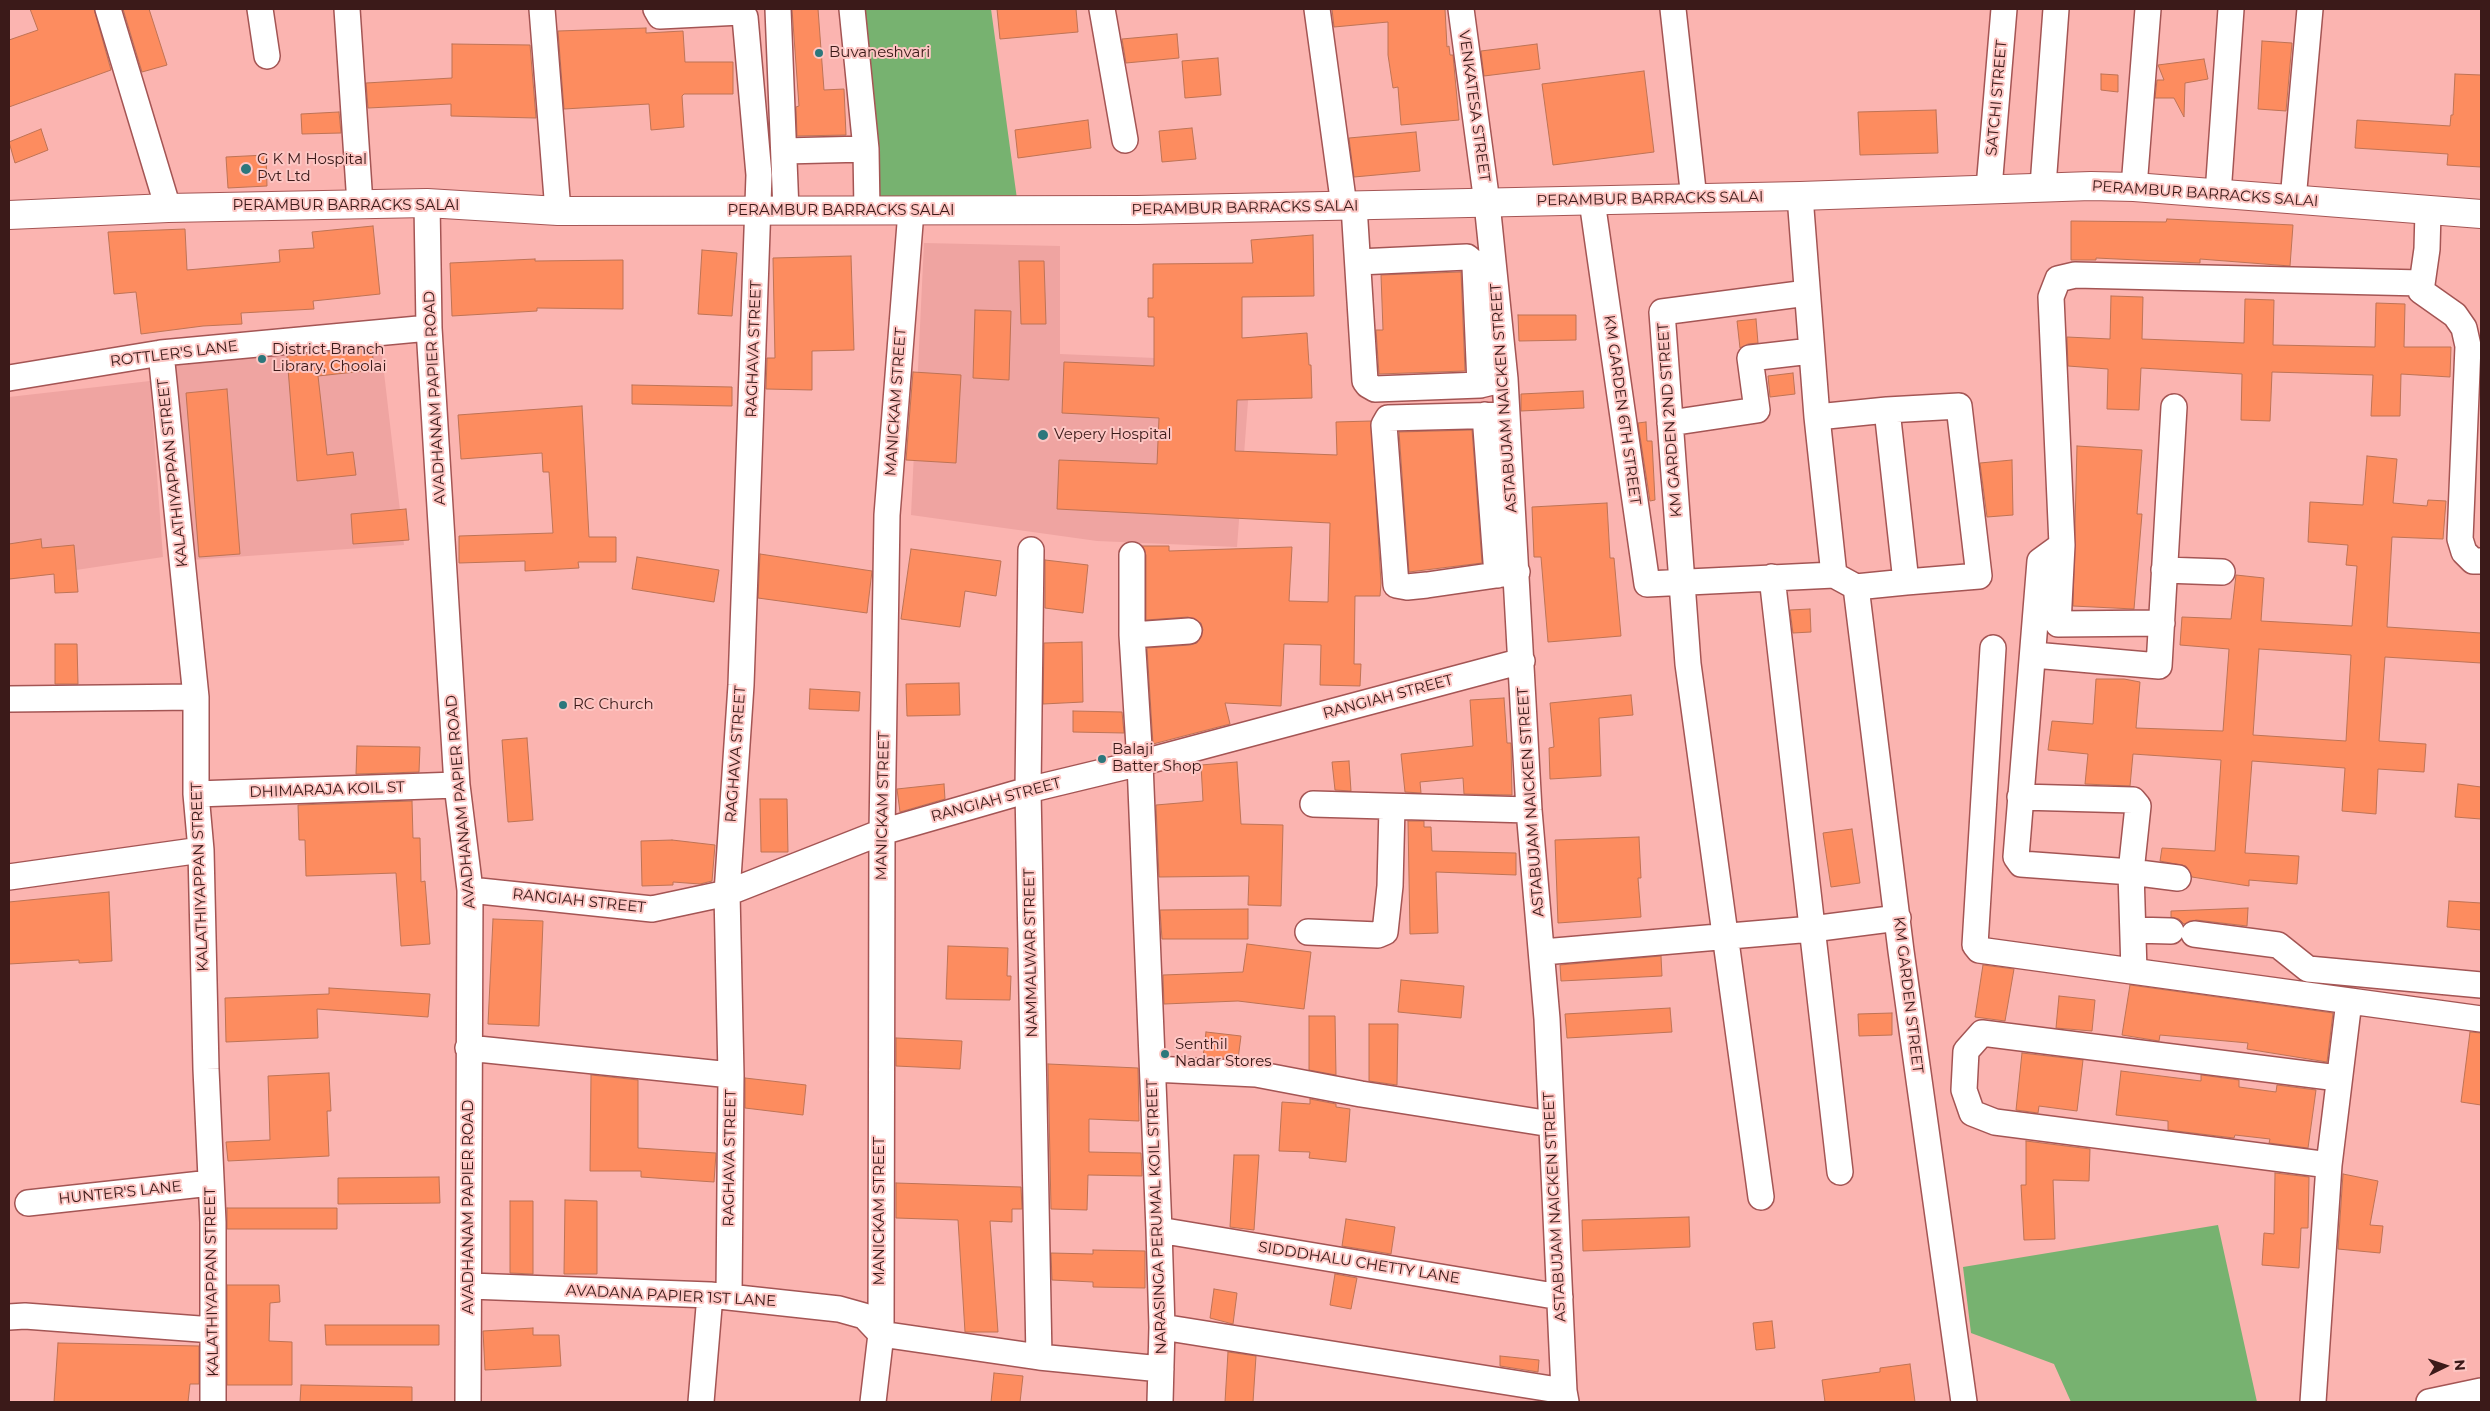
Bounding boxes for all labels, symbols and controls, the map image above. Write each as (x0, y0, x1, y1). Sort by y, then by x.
street label: VENKATESA STREET (1454, 29, 1494, 183)
street label: SATCHI STREET (1983, 39, 2011, 157)
place label: Buvaneshvari (829, 44, 930, 62)
marker: Buvaneshvari (813, 47, 825, 59)
place label: G K M Hospital Pvt Ltd (257, 151, 367, 186)
marker: G K M Hospital Pvt Ltd (239, 162, 253, 176)
street label: PERAMBUR BARRACKS SALAI (2091, 177, 2319, 211)
street label: PERAMBUR BARRACKS SALAI (1536, 188, 1764, 210)
street label: PERAMBUR BARRACKS SALAI (232, 197, 460, 215)
street label: PERAMBUR BARRACKS SALAI (1131, 197, 1359, 219)
street label: PERAMBUR BARRACKS SALAI (727, 202, 955, 220)
street label: RAGHAVA STREET (743, 280, 765, 418)
street label: ASTABUJAM NAICKEN STREET (1487, 282, 1521, 514)
street label: AVADHANAM PAPIER ROAD (420, 290, 450, 506)
street label: KM GARDEN 6TH STREET (1600, 314, 1644, 506)
street label: KM GARDEN 2ND STREET (1654, 322, 1686, 518)
street label: MANICKAM STREET (882, 327, 910, 477)
street label: ROTTLER'S LANE (109, 337, 239, 371)
place label: District Branch Library, Choolai (272, 341, 386, 376)
marker: District Branch Library, Choolai (256, 353, 268, 365)
street label: KALATHIYAPPAN STREET (154, 378, 192, 568)
place label: Vepery Hospital (1054, 426, 1172, 444)
marker: Vepery Hospital (1036, 428, 1050, 442)
street label: RANGIAH STREET (1321, 671, 1455, 723)
street label: RAGHAVA STREET (722, 685, 750, 823)
street label: ASTABUJAM NAICKEN STREET (1514, 686, 1548, 918)
street label: AVADHANAM PAPIER ROAD (443, 694, 479, 910)
place label: RC Church (573, 696, 654, 714)
marker: RC Church (557, 699, 569, 711)
street label: MANICKAM STREET (873, 731, 893, 881)
place label: Balaji Batter Shop (1112, 741, 1202, 776)
marker: Balaji Batter Shop (1096, 753, 1108, 765)
street label: RANGIAH STREET (929, 774, 1063, 826)
street label: DHIMARAJA KOIL ST (249, 778, 405, 802)
street label: KALATHIYAPPAN STREET (188, 782, 212, 972)
street label: NAMMALWAR STREET (1021, 868, 1041, 1038)
street label: RANGIAH STREET (511, 885, 647, 917)
street label: KM GARDEN STREET (1889, 916, 1927, 1074)
place label: Senthil Nadar Stores (1175, 1036, 1272, 1071)
marker: Senthil Nadar Stores (1159, 1048, 1171, 1060)
street label: NARASINGA PERUMAL KOIL STREET (1143, 1079, 1171, 1355)
street label: RAGHAVA STREET (720, 1089, 740, 1227)
street label: ASTABUJAM NAICKEN STREET (1540, 1092, 1570, 1322)
street label: AVADHANAM PAPIER ROAD (460, 1100, 478, 1314)
street label: MANICKAM STREET (871, 1137, 889, 1285)
street label: HUNTER'S LANE (58, 1178, 182, 1208)
street label: KALATHIYAPPAN STREET (201, 1187, 223, 1377)
street label: SIDDDHALU CHETTY LANE (1257, 1238, 1461, 1288)
street label: AVADANA PAPIER 1ST LANE (565, 1282, 777, 1310)
north arrow (2420, 1341, 2470, 1391)
text: N (2451, 1359, 2469, 1371)

